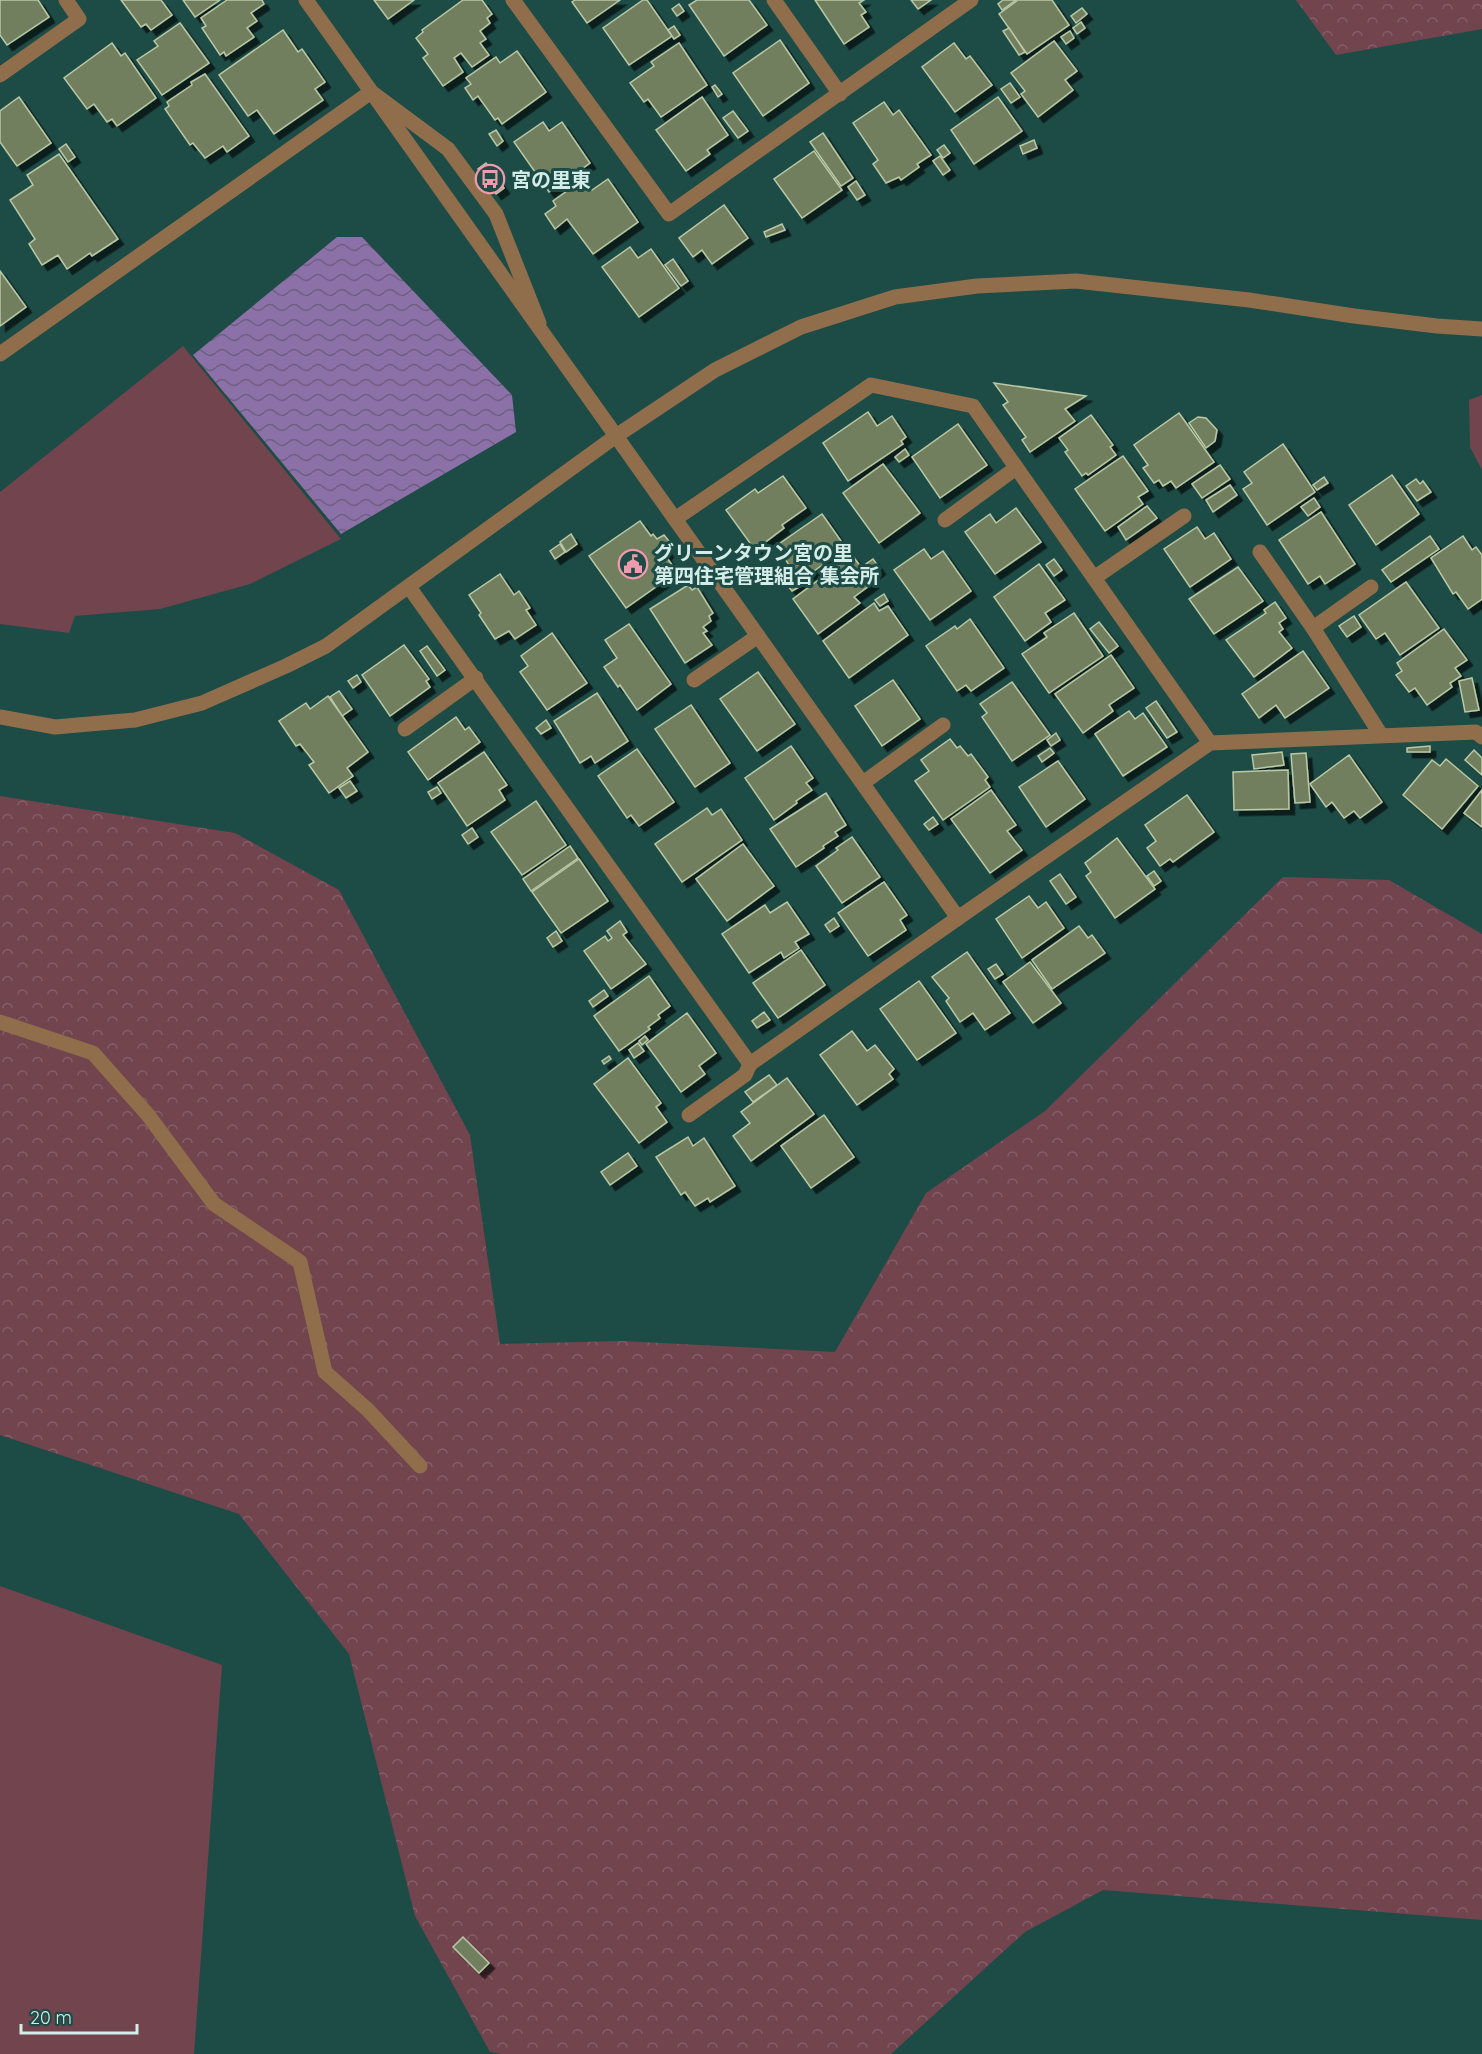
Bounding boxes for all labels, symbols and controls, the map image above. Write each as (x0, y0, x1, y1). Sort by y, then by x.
bus stop icon: 宮の里東 (474, 163, 506, 195)
place label: 宮の里東 (511, 167, 591, 192)
place label: グリーンタウン宮の里 第四住宅管理組合 集会所 (654, 540, 880, 588)
public building icon: グリーンタウン宮の里 第四住宅管理組合 集会所 (617, 548, 649, 580)
scale bar (21, 1997, 136, 2035)
text: 20 m (30, 2006, 72, 2029)

